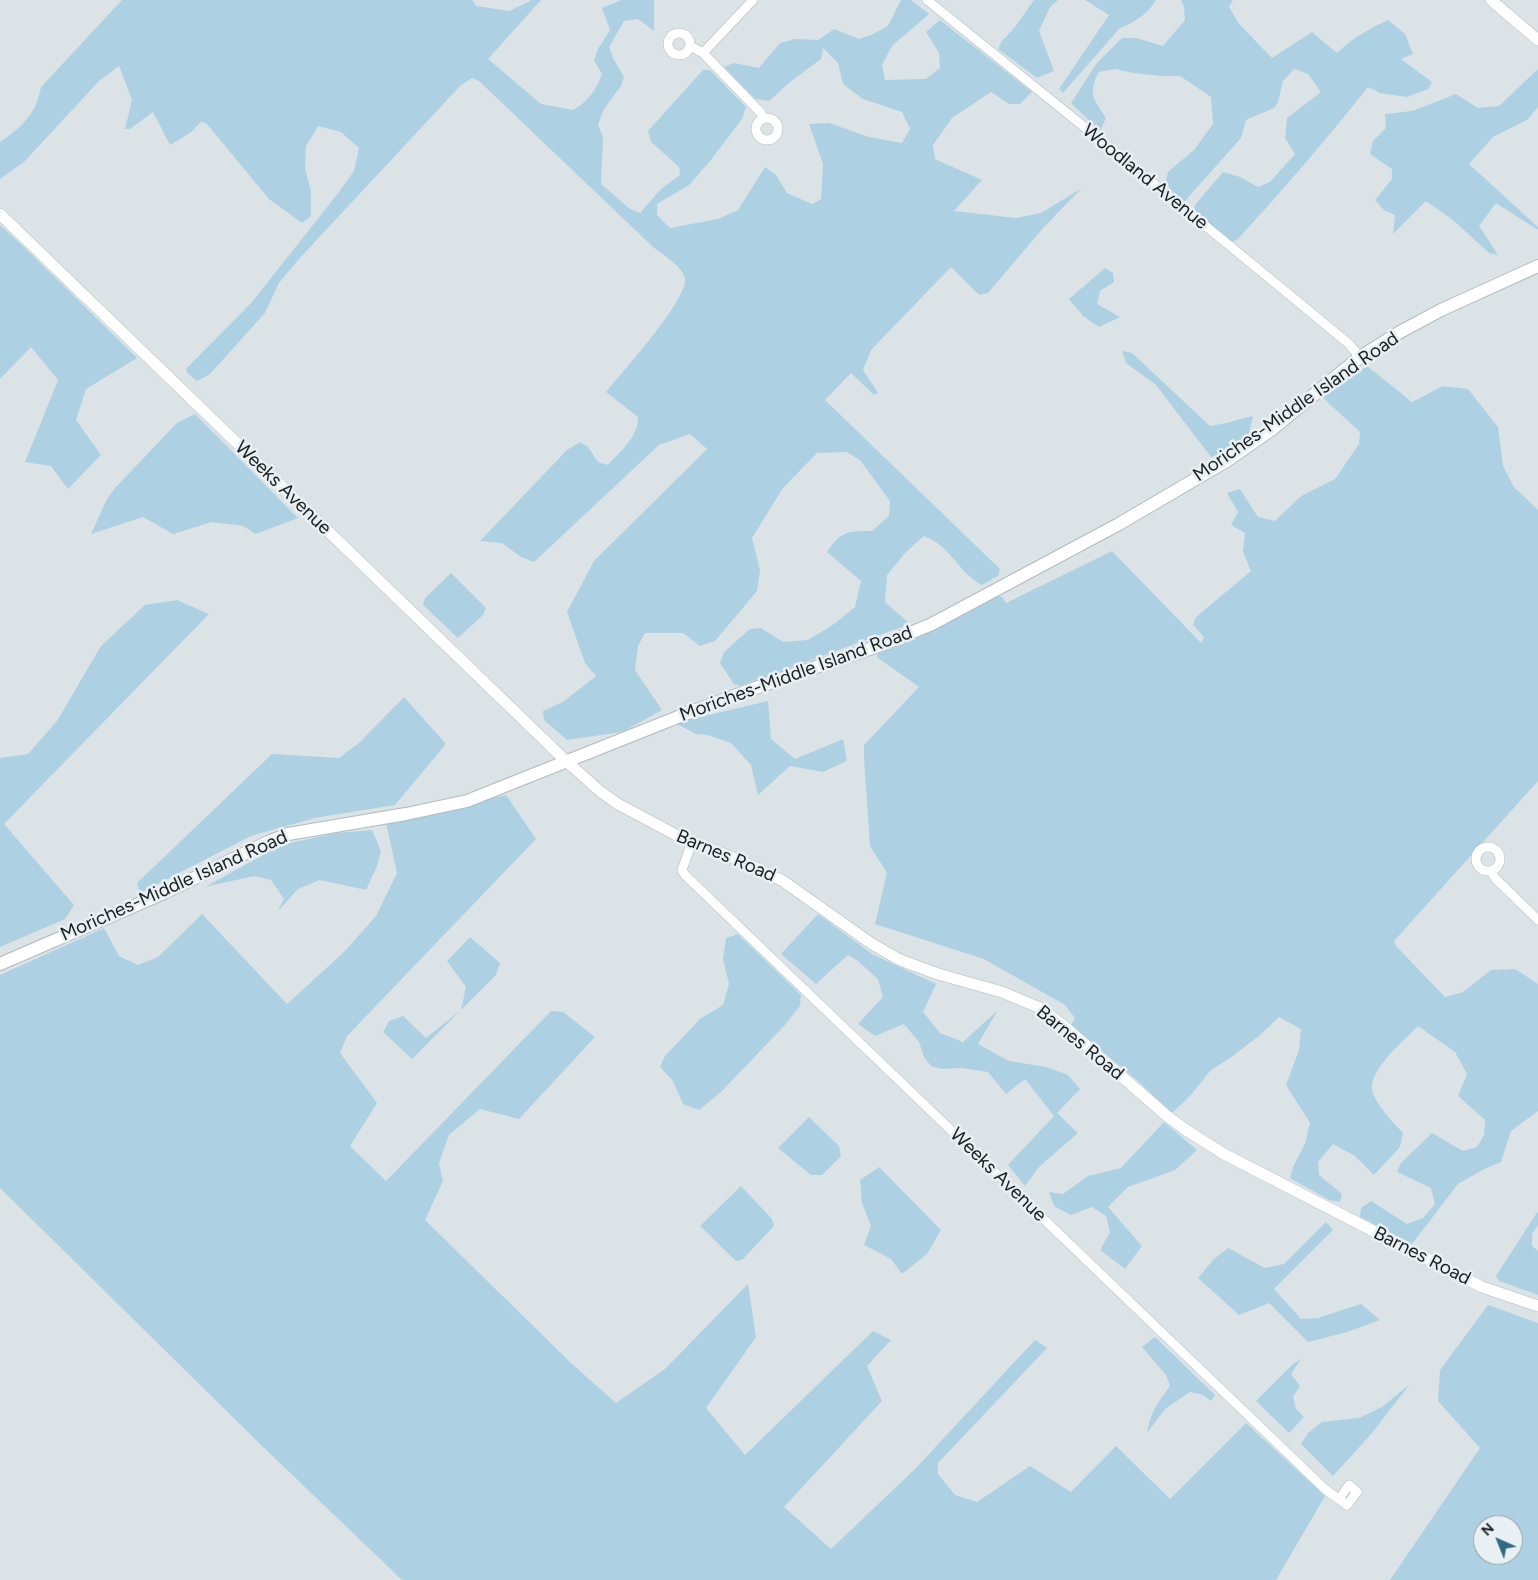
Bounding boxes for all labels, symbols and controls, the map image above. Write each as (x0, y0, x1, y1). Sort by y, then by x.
street label: Woodland Avenue (1078, 119, 1212, 235)
street label: Moriches-Middle Island Road (1189, 327, 1403, 487)
street label: Weeks Avenue (230, 436, 336, 540)
street label: Moriches-Middle Island Road (677, 621, 915, 727)
street label: Barnes Road (673, 825, 779, 887)
street label: Moriches-Middle Island Road (57, 826, 291, 946)
street label: Barnes Road (1032, 1001, 1128, 1085)
street label: Weeks Avenue (945, 1123, 1051, 1227)
street label: Barnes Road (1370, 1222, 1474, 1290)
north arrow (1473, 1515, 1523, 1565)
text: N (1478, 1520, 1498, 1539)

